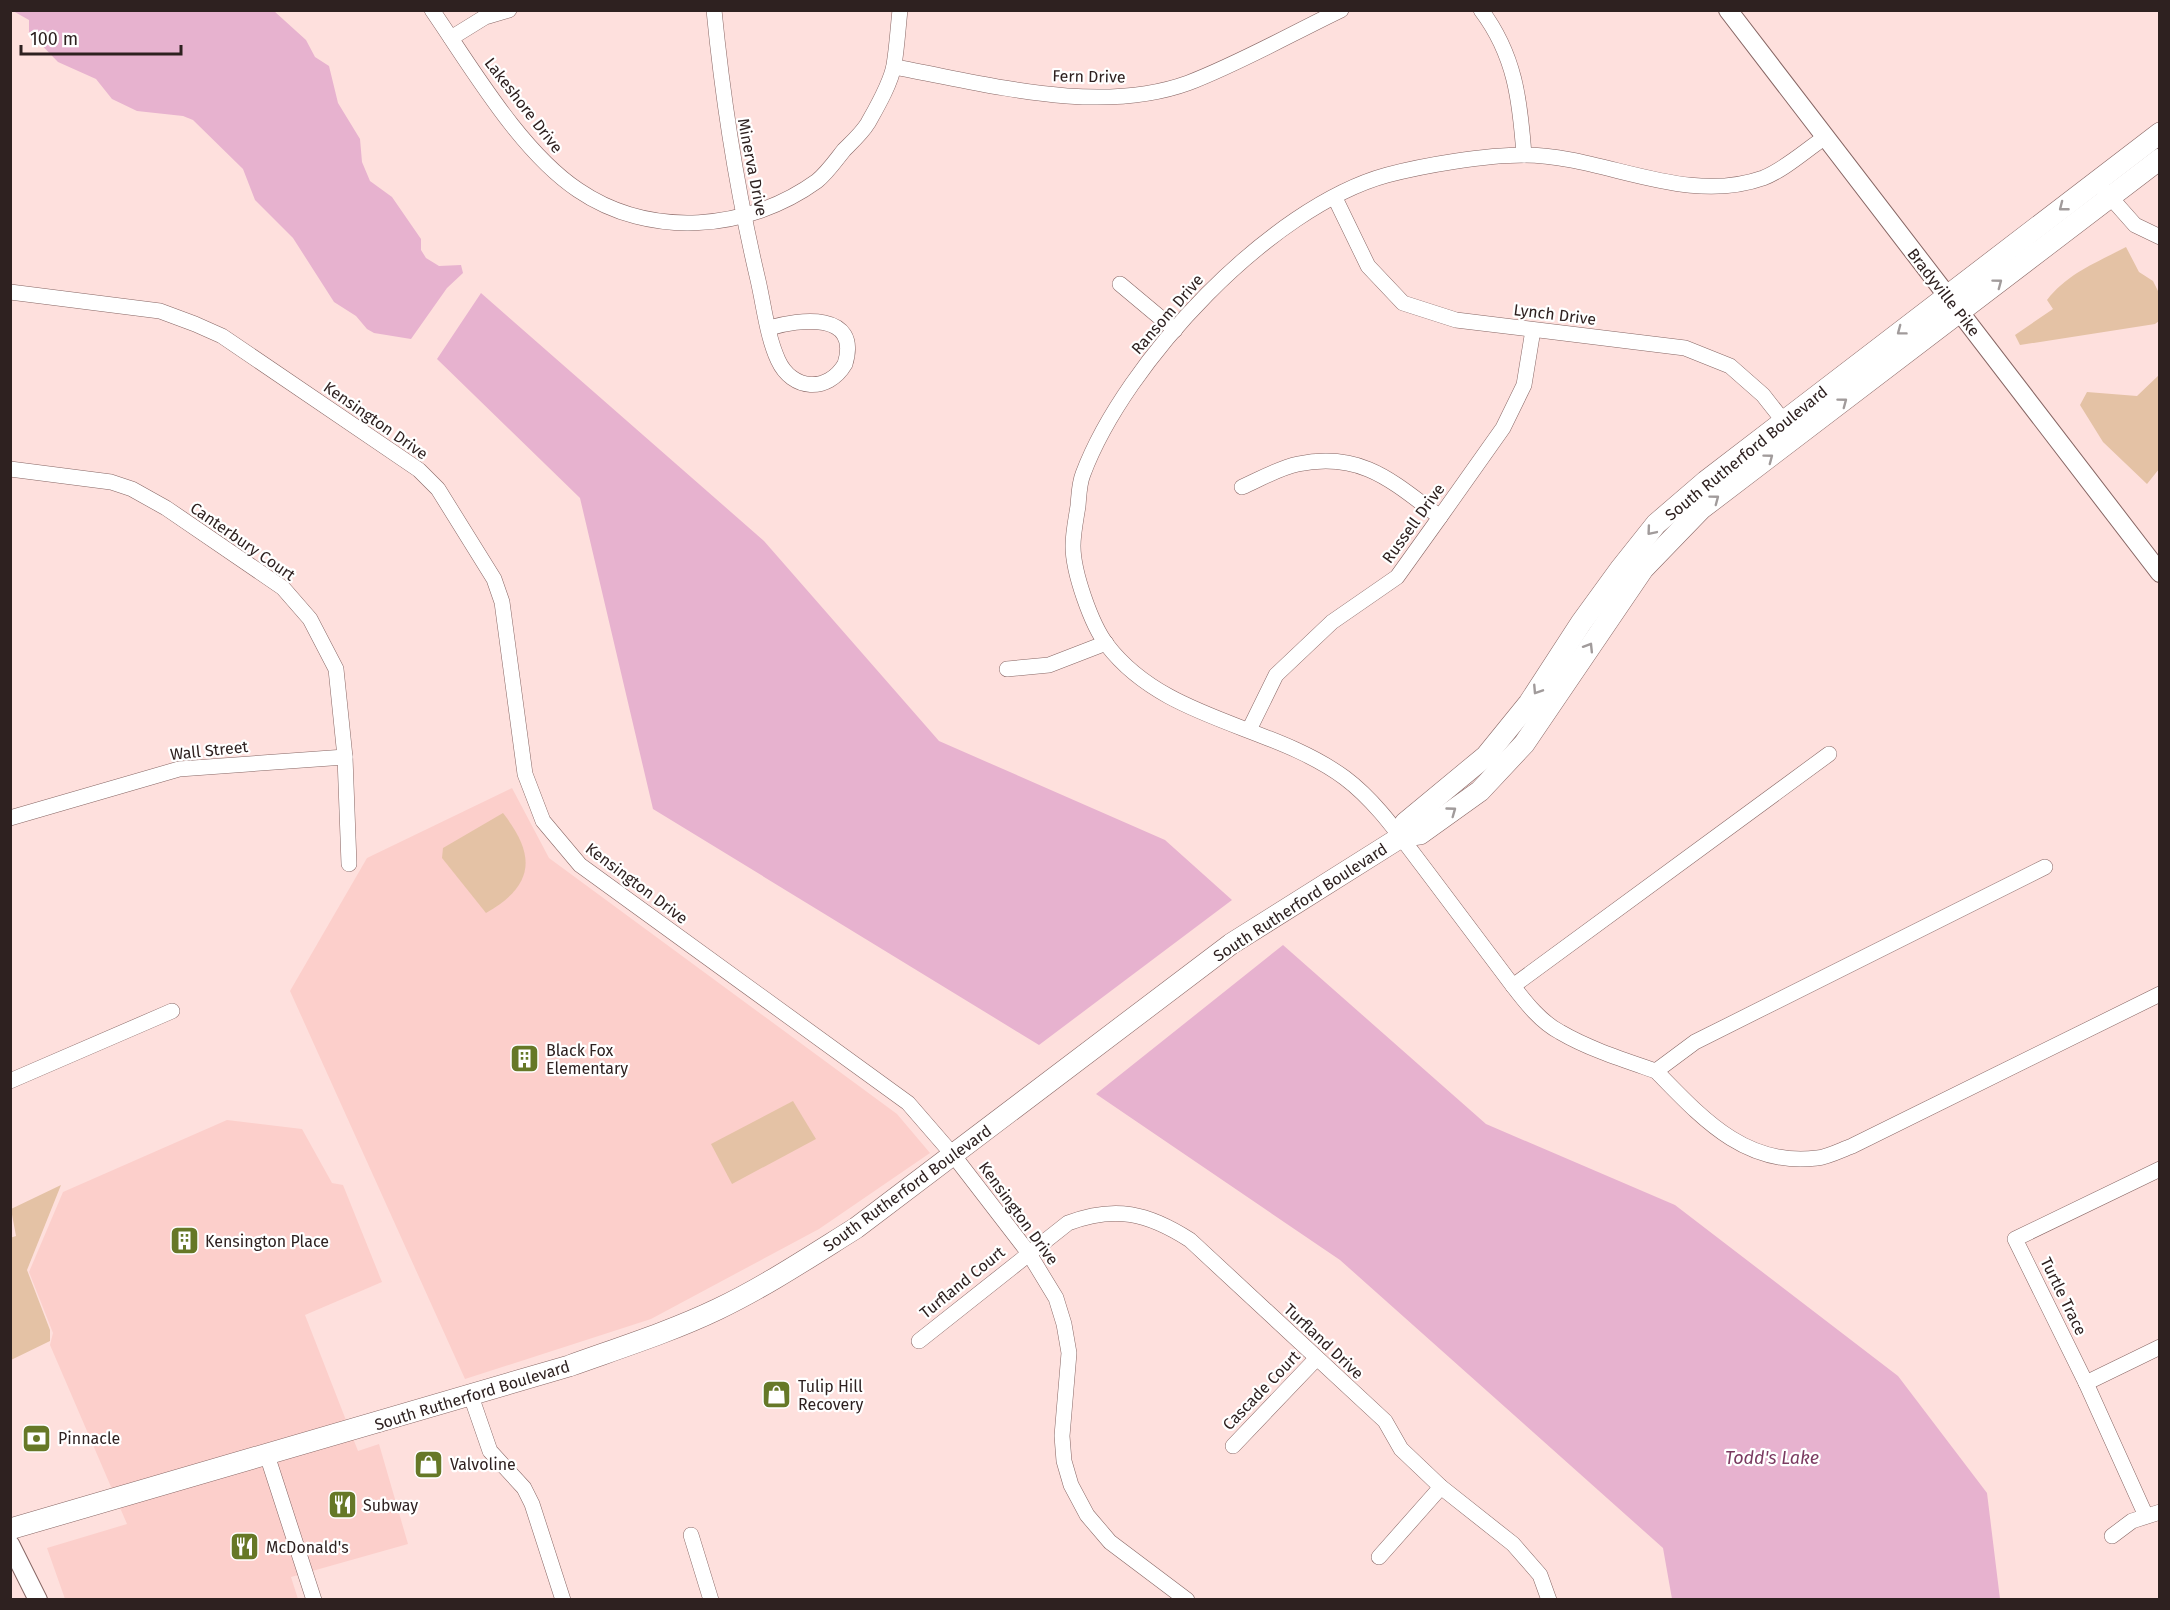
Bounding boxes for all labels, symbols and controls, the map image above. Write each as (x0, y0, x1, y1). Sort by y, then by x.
scale bar (21, 18, 182, 56)
text: 100 m (30, 28, 78, 50)
street label: Lakeshore Drive (481, 54, 567, 157)
street label: Fern Drive (1052, 66, 1126, 87)
street label: Minerva Drive (734, 117, 771, 218)
one-way arrow (2059, 200, 2070, 211)
street label: Bradyville Pike (1903, 244, 1984, 340)
street label: Ransom Drive (1127, 270, 1207, 358)
one-way arrow (1991, 280, 2002, 291)
street label: Lynch Drive (1513, 300, 1597, 329)
one-way arrow (1897, 324, 1908, 335)
street label: Kensington Drive (320, 377, 432, 463)
street label: South Rutherford Boulevard (1661, 382, 1831, 525)
one-way arrow (1836, 398, 1847, 409)
one-way arrow (1763, 454, 1774, 465)
street label: Russell Drive (1378, 480, 1449, 567)
one-way arrow (1708, 495, 1719, 506)
street label: Canterbury Court (187, 498, 299, 585)
one-way arrow (1647, 524, 1658, 535)
one-way arrow (1582, 643, 1594, 653)
one-way arrow (1533, 684, 1545, 694)
street label: Wall Street (169, 737, 249, 764)
one-way arrow (1445, 807, 1456, 818)
street label: Kensington Drive (582, 839, 692, 928)
street label: South Rutherford Boulevard (1210, 839, 1391, 966)
place label: Black Fox Elementary (546, 1041, 628, 1078)
building icon: Black Fox Elementary (509, 1043, 541, 1075)
street label: South Rutherford Boulevard (820, 1121, 995, 1256)
street label: Kensington Drive (975, 1158, 1062, 1269)
building icon: Kensington Place (168, 1225, 200, 1257)
place label: Kensington Place (205, 1232, 329, 1251)
street label: Turfland Court (916, 1242, 1009, 1322)
street label: Turtle Trace (2036, 1254, 2091, 1338)
street label: Turfland Drive (1280, 1300, 1367, 1383)
street label: Cascade Court (1219, 1347, 1304, 1434)
street label: South Rutherford Boulevard (372, 1357, 572, 1434)
place label: Tulip Hill Recovery (798, 1377, 863, 1414)
shop icon: Tulip Hill Recovery (761, 1379, 793, 1411)
bank icon: Pinnacle (21, 1422, 53, 1454)
place label: Pinnacle (58, 1429, 120, 1448)
water label: Todd's Lake (1725, 1447, 1819, 1469)
shop icon: Valvoline (413, 1448, 445, 1480)
place label: Valvoline (450, 1455, 516, 1474)
restaurant icon: Subway (326, 1489, 358, 1521)
place label: Subway (363, 1496, 418, 1515)
restaurant icon: McDonald's (229, 1531, 261, 1563)
place label: McDonald's (266, 1538, 349, 1557)

